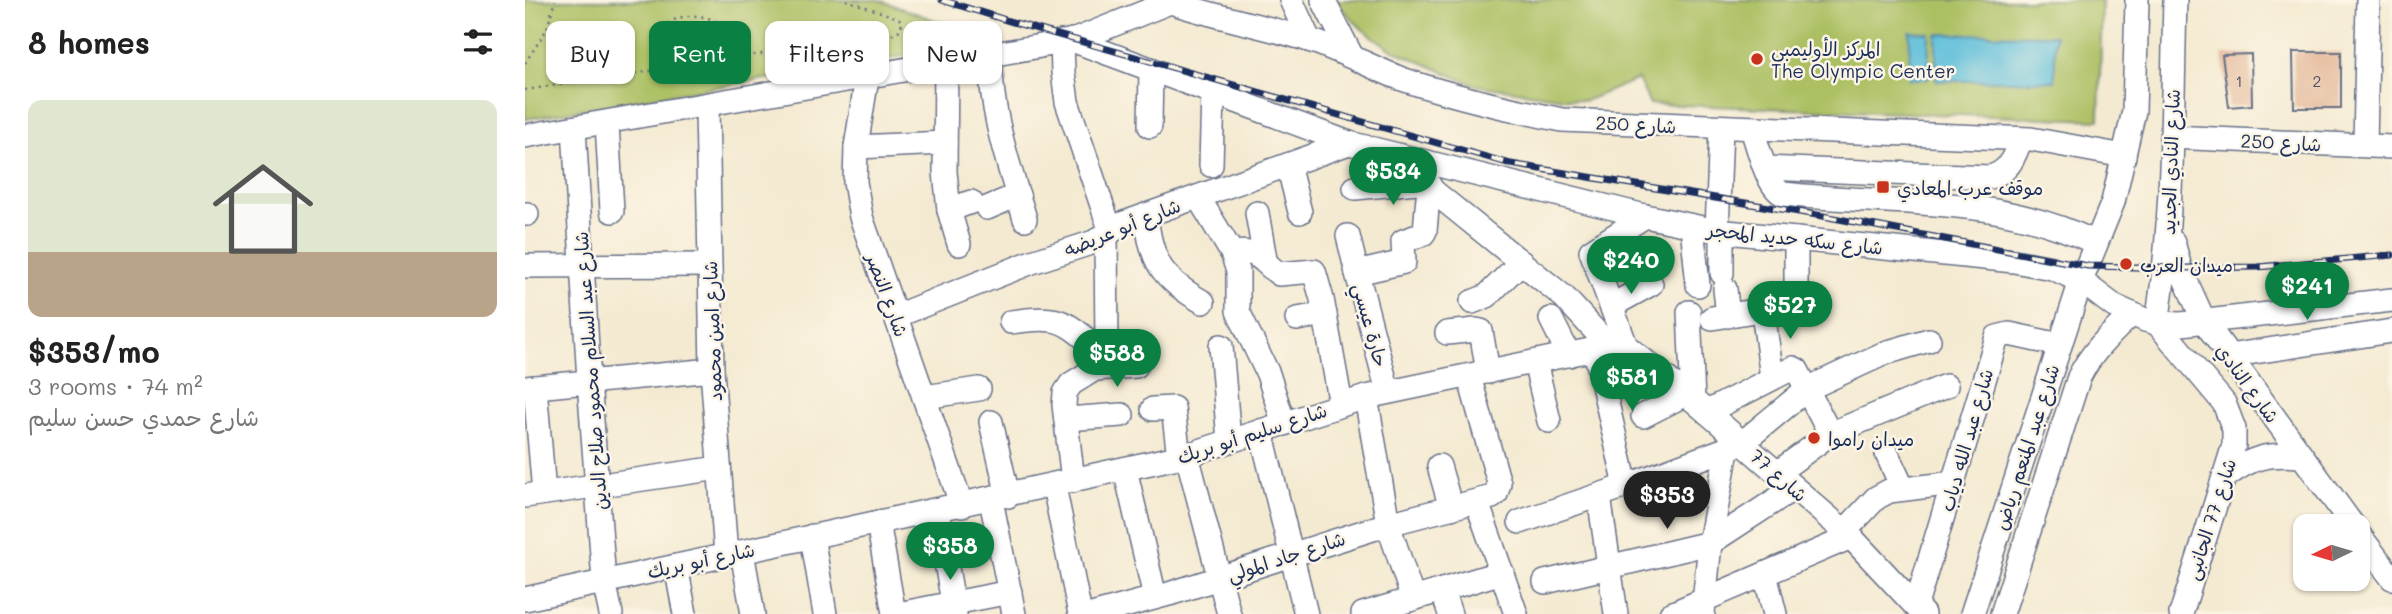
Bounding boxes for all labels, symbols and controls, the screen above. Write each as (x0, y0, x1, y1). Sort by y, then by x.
chip: Buy (546, 21, 635, 84)
chip: Rent (649, 21, 751, 84)
chip: Filters (765, 21, 889, 84)
chip: New (903, 21, 1002, 84)
text: 8 homes (28, 22, 150, 62)
icon: filters (459, 23, 497, 61)
place label: المركز الأوليمبى The Olympic Center (1771, 36, 1955, 83)
marker: المركز الأوليمبى The Olympic Center (1749, 51, 1765, 67)
house number: 1 (2235, 70, 2243, 91)
house number: 2 (2313, 70, 2321, 91)
street label: شارع النادي الجديد (2155, 88, 2188, 236)
street label: شارع 250 (1595, 109, 1677, 141)
street label: شارع 250 (2240, 127, 2322, 159)
icon: home (200, 146, 326, 272)
pin: $534 (1352, 148, 1434, 207)
text: $534 (1365, 155, 1421, 185)
place label: موقف عرب المعادي (1897, 175, 2043, 203)
marker: موقف عرب المعادي (1875, 179, 1891, 195)
street label: شارع أبو عريضه (1060, 192, 1185, 264)
street label: شارع سكه حديد المحجر (1704, 216, 1884, 262)
street label: شارع عبد السلام محمود صلاح الدين (568, 231, 615, 511)
pin: $240 (1590, 236, 1672, 296)
text: $240 (1603, 244, 1659, 274)
street label: شارع النصر (859, 248, 915, 341)
place label: ميدان العرب (2140, 252, 2233, 277)
marker: ميدان العرب (2118, 256, 2134, 272)
street label: شارع امين محمود (697, 260, 729, 402)
pin: $241 (2266, 262, 2348, 322)
text: $241 (2281, 270, 2333, 300)
street label: حارة عيسي (1343, 280, 1394, 371)
pin: $527 (1749, 282, 1831, 341)
text: $527 (1763, 289, 1817, 319)
pin: $588 (1076, 330, 1158, 389)
text: $353/mo (28, 331, 160, 371)
text: $588 (1089, 337, 1145, 367)
street label: شارع النادي (2208, 338, 2285, 429)
pin: $581 (1591, 354, 1673, 413)
text: $581 (1606, 361, 1658, 391)
street label: شارع عبد المنعم رياض (1987, 361, 2067, 534)
street label: شارع عبد الله دياب (1934, 366, 2000, 515)
text: 3 rooms · 74 m² (28, 371, 203, 401)
street label: شارع سليم أبو بريك (1174, 397, 1331, 472)
text: شارع حمدي حسن سليم (28, 402, 259, 432)
place label: ميدان راموا (1828, 426, 1914, 451)
marker: ميدان راموا (1806, 430, 1822, 446)
street label: شارع 77 (1744, 443, 1813, 508)
street label: شارع 77 الجانبى (2179, 455, 2243, 584)
pin: $353 (1626, 472, 1708, 531)
text: $353 (1639, 479, 1695, 509)
north arrow (2293, 514, 2369, 592)
map controls (2293, 514, 2370, 591)
pin: $358 (909, 522, 991, 582)
street label: شارع جاد المولي (1224, 525, 1350, 592)
text: $358 (922, 530, 978, 560)
street label: شارع أبو بريك (645, 536, 757, 586)

